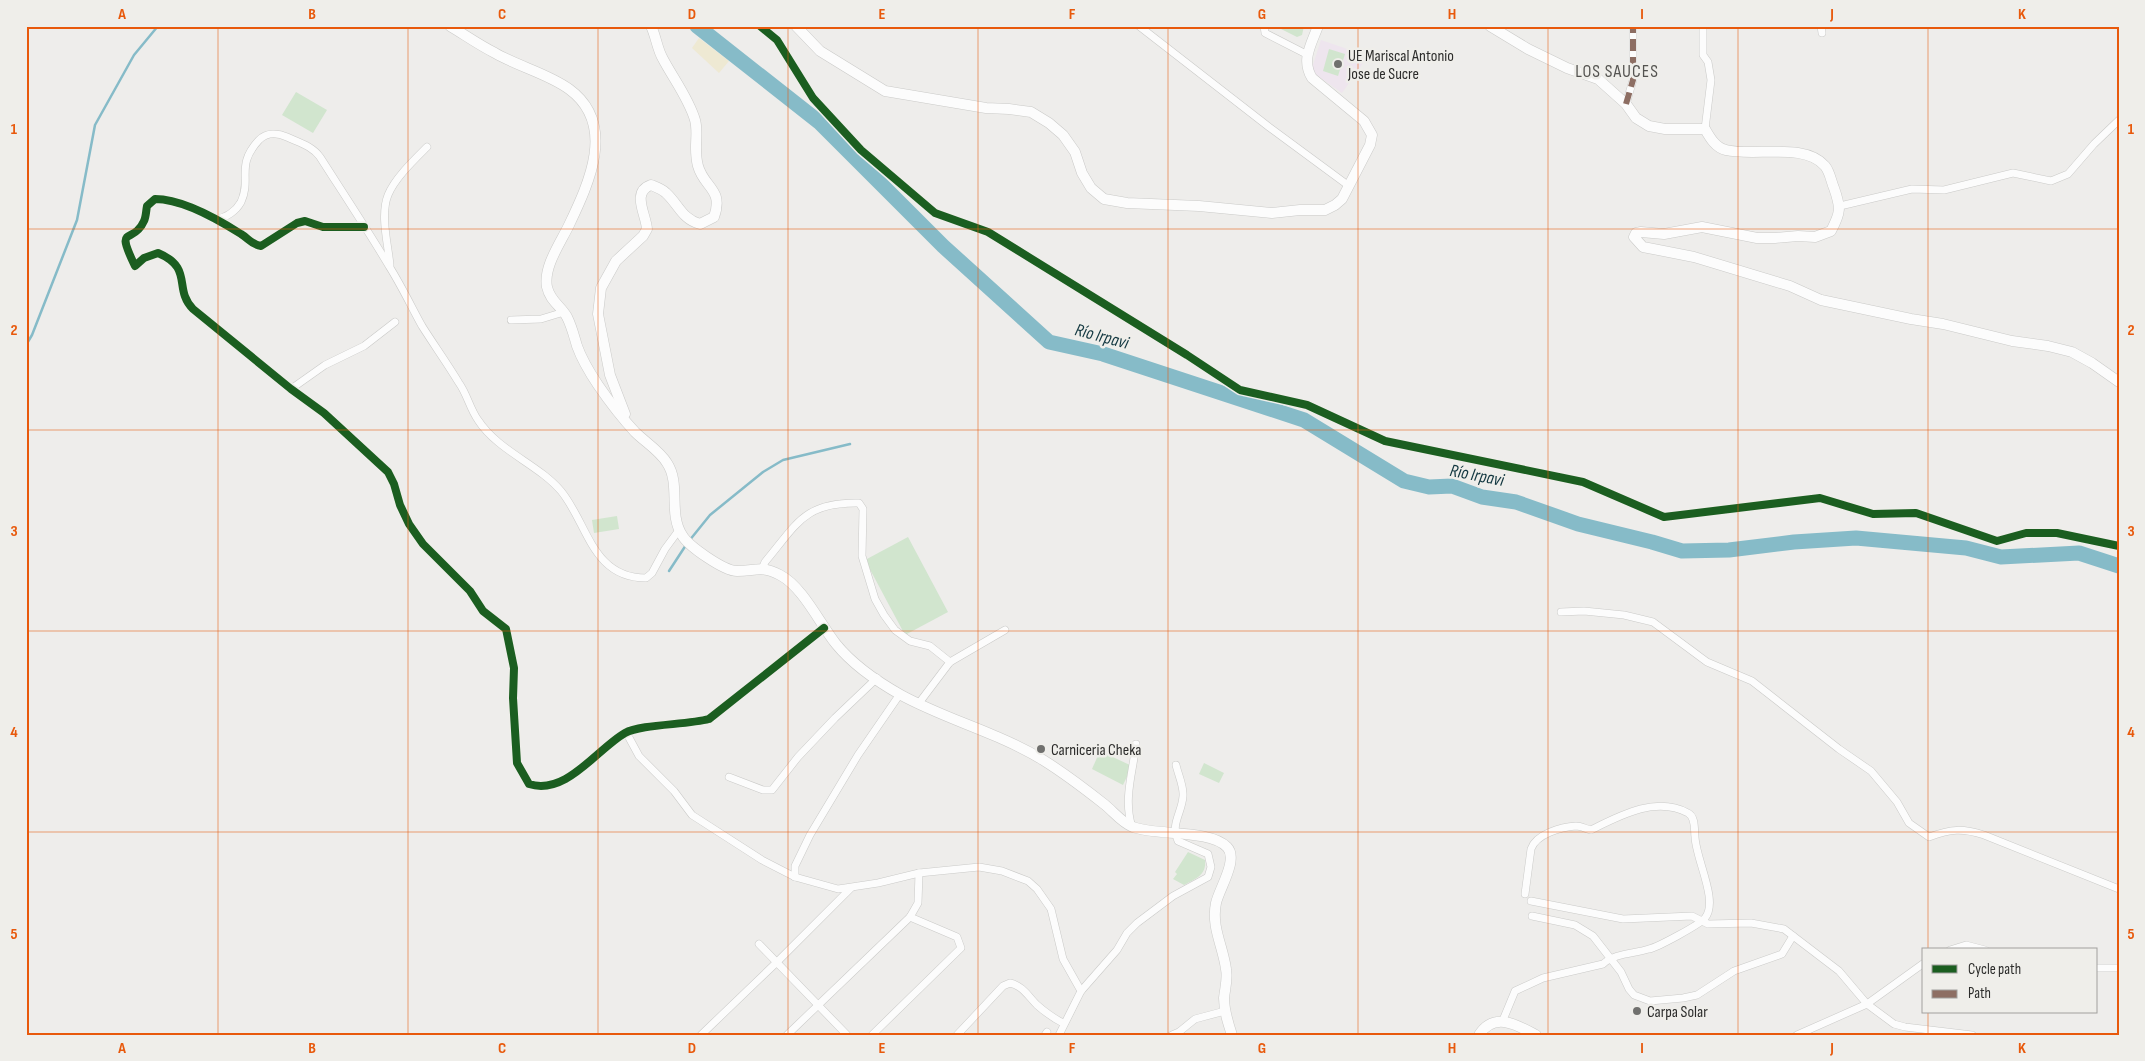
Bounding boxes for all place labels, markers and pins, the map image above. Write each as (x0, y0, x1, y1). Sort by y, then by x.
place label: UE Mariscal Antonio Jose de Sucre (1347, 47, 1454, 84)
marker: UE Mariscal Antonio Jose de Sucre (1332, 58, 1344, 70)
place label: Carniceria Cheka (1051, 741, 1141, 760)
marker: Carniceria Cheka (1035, 743, 1047, 755)
place label: Carpa Solar (1647, 1003, 1708, 1022)
marker: Carpa Solar (1631, 1005, 1643, 1017)

